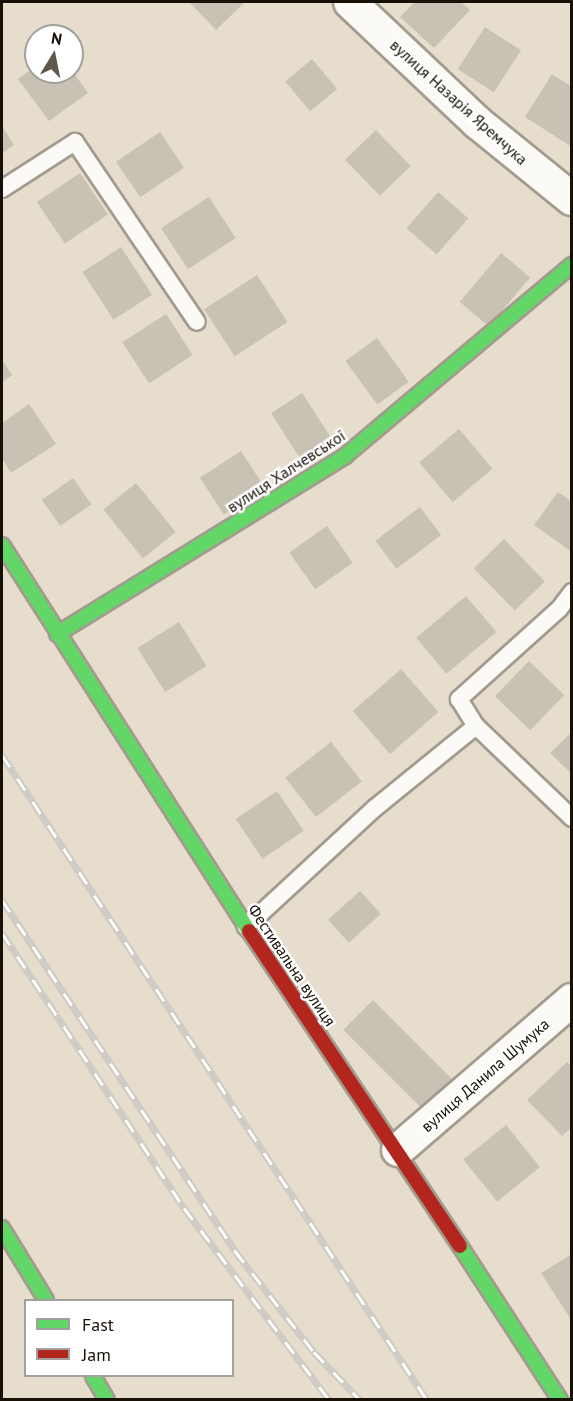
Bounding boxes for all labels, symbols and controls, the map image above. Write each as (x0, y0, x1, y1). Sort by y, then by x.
north arrow (24, 24, 84, 84)
text: N (50, 27, 64, 49)
street label: вулиця Назарія Яремчука (386, 35, 532, 169)
street label: вулиця Халчевської (223, 425, 349, 517)
street label: Фестивальна вулиця (244, 900, 340, 1030)
street label: вулиця Данила Шумука (417, 1014, 553, 1136)
legend (24, 1299, 234, 1377)
text: Fast (82, 1313, 114, 1336)
text: Jam (82, 1343, 111, 1366)

